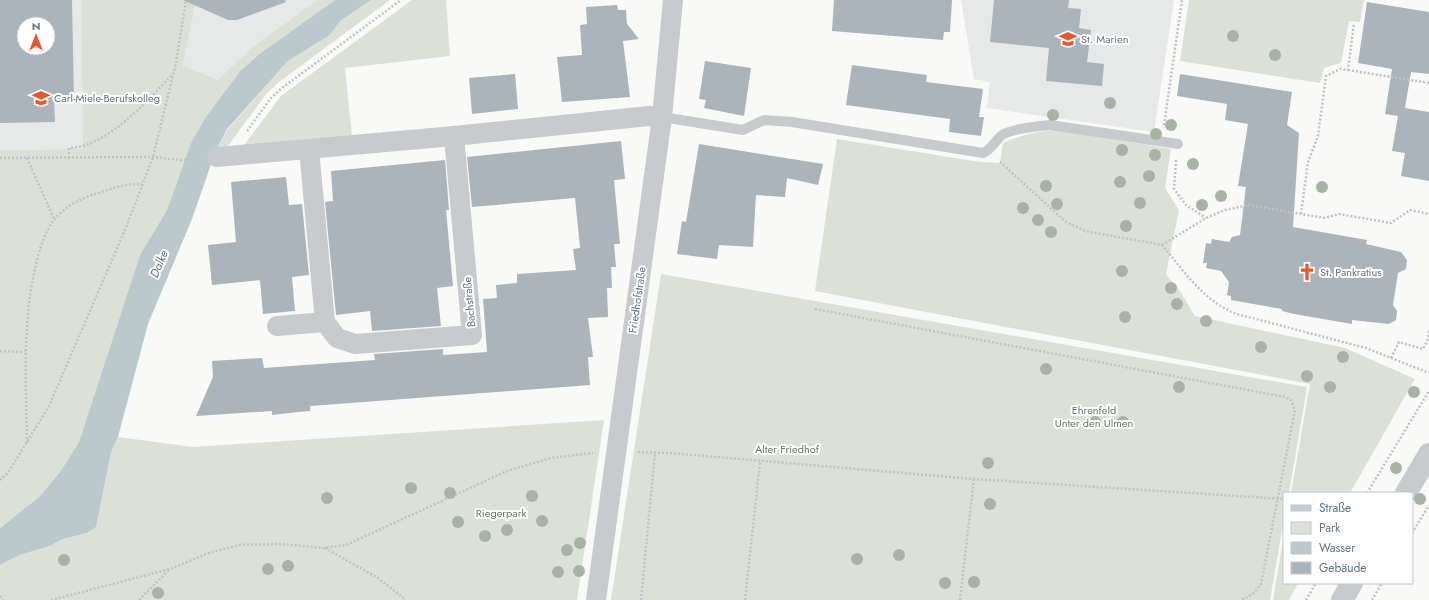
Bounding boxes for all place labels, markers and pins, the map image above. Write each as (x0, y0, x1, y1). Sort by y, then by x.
school or university icon: St. Marien (1058, 29, 1078, 49)
place label: St. Marien (1081, 31, 1129, 47)
school or university icon: Carl-Miele-Berufskolleg (31, 88, 51, 108)
place label: Carl-Miele-Berufskolleg (54, 90, 160, 106)
church icon: St. Pankratius (1297, 262, 1317, 282)
place label: St. Pankratius (1320, 264, 1382, 280)

